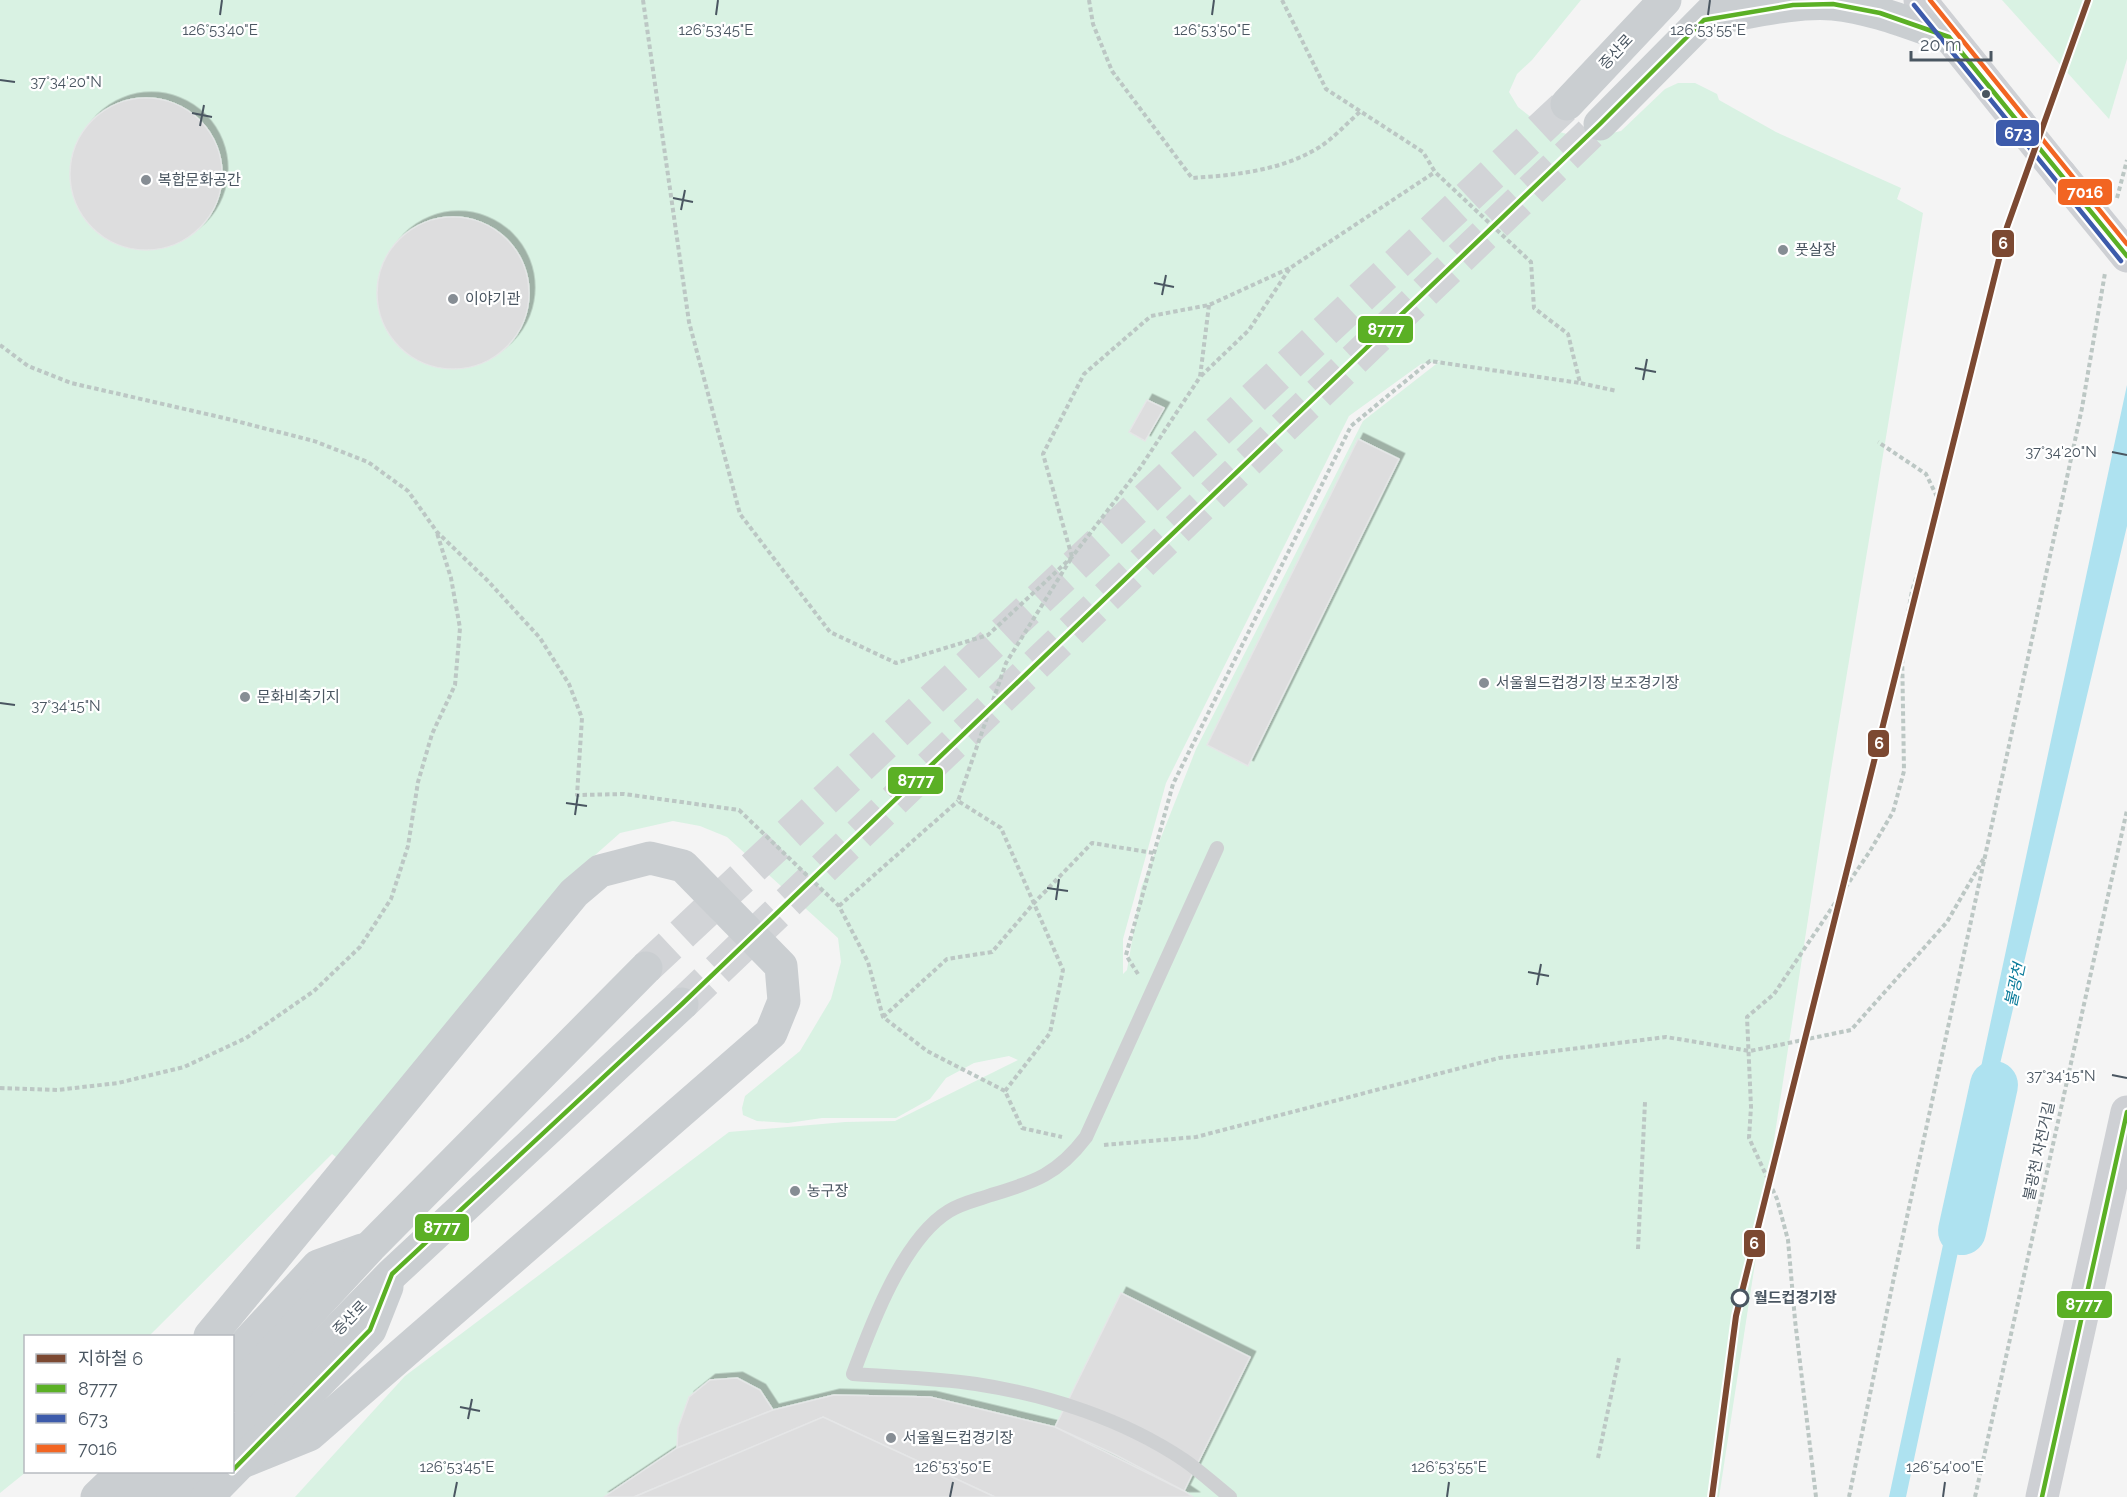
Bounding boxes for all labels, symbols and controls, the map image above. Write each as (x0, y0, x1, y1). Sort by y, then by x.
text: 126°53'40"E (182, 21, 258, 39)
text: 126°53'45"E (679, 21, 753, 39)
text: 126°53'50"E (1174, 21, 1250, 39)
text: 126°53'55"E (1670, 21, 1746, 39)
scale bar (1911, 24, 1990, 62)
street label: 증산로 (1595, 31, 1637, 73)
text: 20 m (1920, 34, 1962, 55)
text: 37°34'20"N (30, 73, 102, 91)
unlabelled marker (1980, 88, 1992, 100)
line badge: 673 (1995, 119, 2040, 147)
text: 673 (2004, 124, 2032, 143)
place label: 복합문화공간 (158, 171, 241, 189)
marker: 복합문화공간 (139, 173, 153, 187)
line badge: 7016 (2057, 178, 2113, 206)
text: 7016 (2067, 183, 2103, 202)
line badge: 6 (1991, 229, 2015, 258)
text: 6 (1998, 234, 2008, 253)
place label: 풋살장 (1795, 241, 1837, 259)
marker: 풋살장 (1776, 243, 1790, 257)
place label: 이야기관 (465, 290, 520, 308)
marker: 이야기관 (446, 292, 460, 306)
line badge: 8777 (1357, 315, 1414, 344)
text: 8777 (1368, 320, 1404, 339)
text: 37°34'20"N (2025, 443, 2097, 461)
place label: 서울월드컵경기장 보조경기장 (1496, 674, 1679, 692)
marker: 서울월드컵경기장 보조경기장 (1477, 676, 1491, 690)
place label: 문화비축기지 (257, 688, 340, 706)
marker: 문화비축기지 (238, 690, 252, 704)
text: 37°34'15"N (31, 697, 101, 715)
line badge: 6 (1867, 729, 1890, 758)
text: 6 (1874, 734, 1884, 753)
line badge: 8777 (887, 766, 944, 795)
text: 8777 (898, 771, 934, 790)
water label: 불광천 (2001, 959, 2029, 1009)
text: 37°34'15"N (2026, 1067, 2096, 1085)
street label: 불광천 자전거길 (2020, 1100, 2058, 1202)
place label: 농구장 (807, 1182, 849, 1200)
marker: 농구장 (788, 1184, 802, 1198)
line badge: 8777 (414, 1213, 470, 1242)
text: 8777 (424, 1218, 460, 1237)
line badge: 6 (1743, 1229, 1766, 1258)
text: 6 (1749, 1234, 1759, 1253)
marker: 월드컵경기장 (1731, 1289, 1749, 1307)
place label: 월드컵경기장 (1754, 1289, 1837, 1307)
line badge: 8777 (2056, 1290, 2113, 1319)
text: 8777 (2066, 1295, 2102, 1314)
street label: 증산로 (329, 1297, 371, 1339)
legend (24, 1335, 234, 1473)
text: 지하철 6 (78, 1348, 143, 1369)
text: 8777 (78, 1378, 118, 1399)
text: 673 (78, 1408, 108, 1429)
place label: 서울월드컵경기장 (903, 1429, 1014, 1447)
marker: 서울월드컵경기장 (884, 1431, 898, 1445)
text: 7016 (78, 1438, 117, 1459)
text: 126°53'45"E (420, 1458, 494, 1476)
text: 126°53'50"E (915, 1458, 991, 1476)
text: 126°53'55"E (1411, 1458, 1487, 1476)
text: 126°54'00"E (1906, 1458, 1984, 1476)

